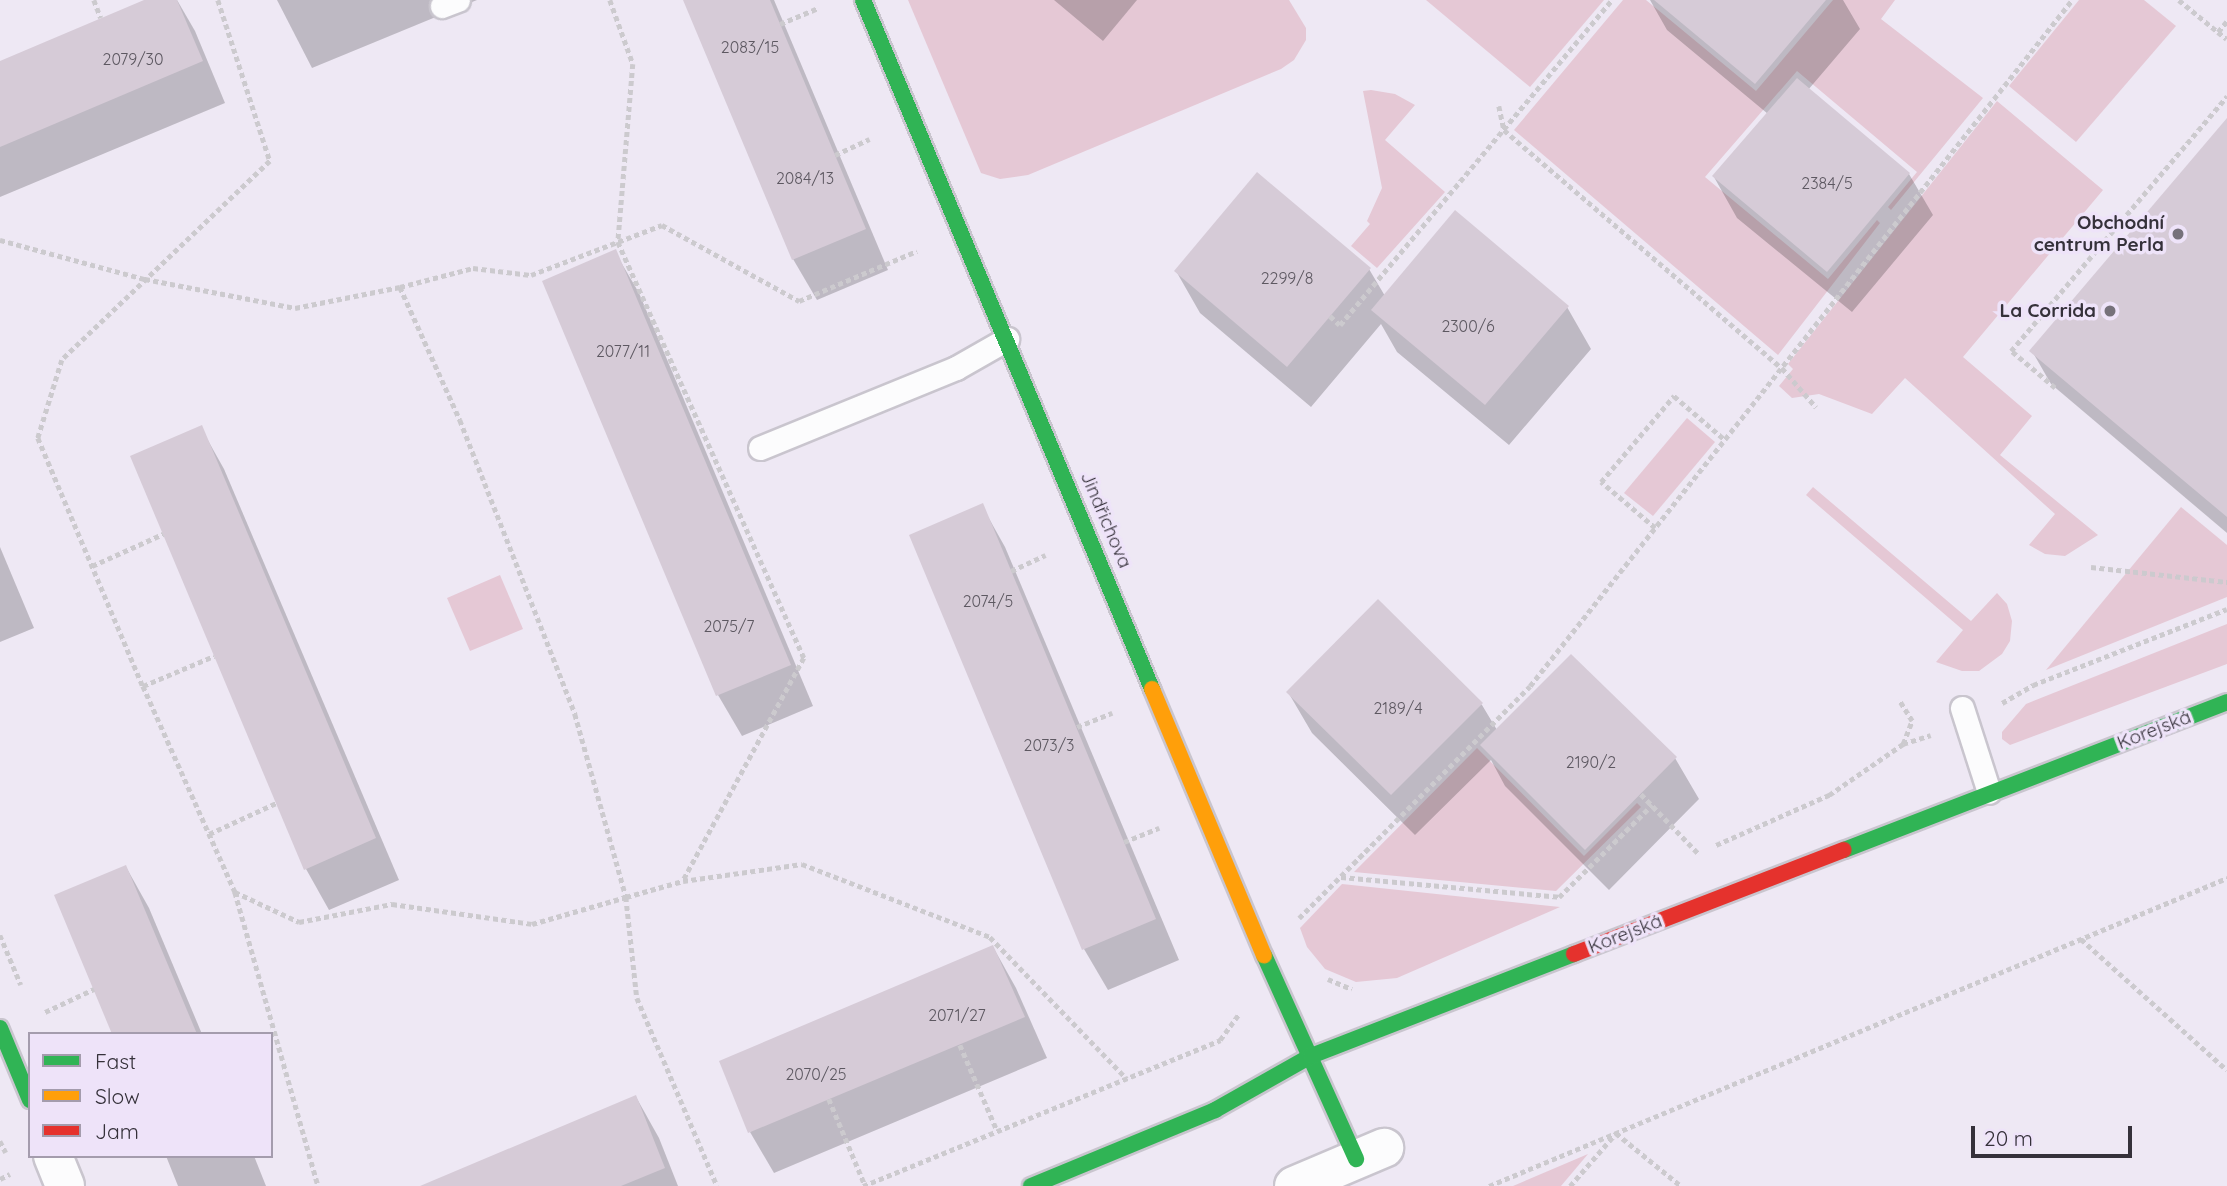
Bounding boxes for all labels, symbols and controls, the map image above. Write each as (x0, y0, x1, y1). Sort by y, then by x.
house number: 2083/15 (721, 37, 779, 57)
house number: 2079/30 (103, 49, 163, 69)
house number: 2084/13 (776, 168, 834, 188)
house number: 2384/5 (1801, 173, 1853, 193)
place label: Obchodní centrum Perla (2034, 212, 2164, 256)
marker: Obchodní centrum Perla (2170, 226, 2186, 242)
house number: 2299/8 (1261, 268, 1313, 288)
place label: La Corrida (1999, 300, 2096, 322)
marker: La Corrida (2102, 303, 2118, 319)
house number: 2300/6 (1441, 316, 1495, 336)
house number: 2077/11 (596, 341, 650, 361)
street label: Jindřichova (1076, 468, 1136, 572)
house number: 2074/5 (963, 591, 1013, 611)
house number: 2075/7 (704, 616, 754, 636)
house number: 2189/4 (1373, 698, 1423, 718)
street label: Korejská (2114, 706, 2194, 754)
house number: 2073/3 (1024, 735, 1074, 755)
house number: 2190/2 (1566, 752, 1616, 772)
street label: Korejská (1585, 910, 1665, 958)
house number: 2071/27 (928, 1005, 986, 1025)
legend (28, 1032, 273, 1158)
text: Fast (95, 1048, 136, 1074)
house number: 2070/25 (785, 1064, 847, 1084)
text: Slow (95, 1083, 140, 1109)
scale bar (1975, 1112, 2136, 1156)
text: Jam (95, 1118, 139, 1144)
text: 20 m (1984, 1125, 2033, 1151)

